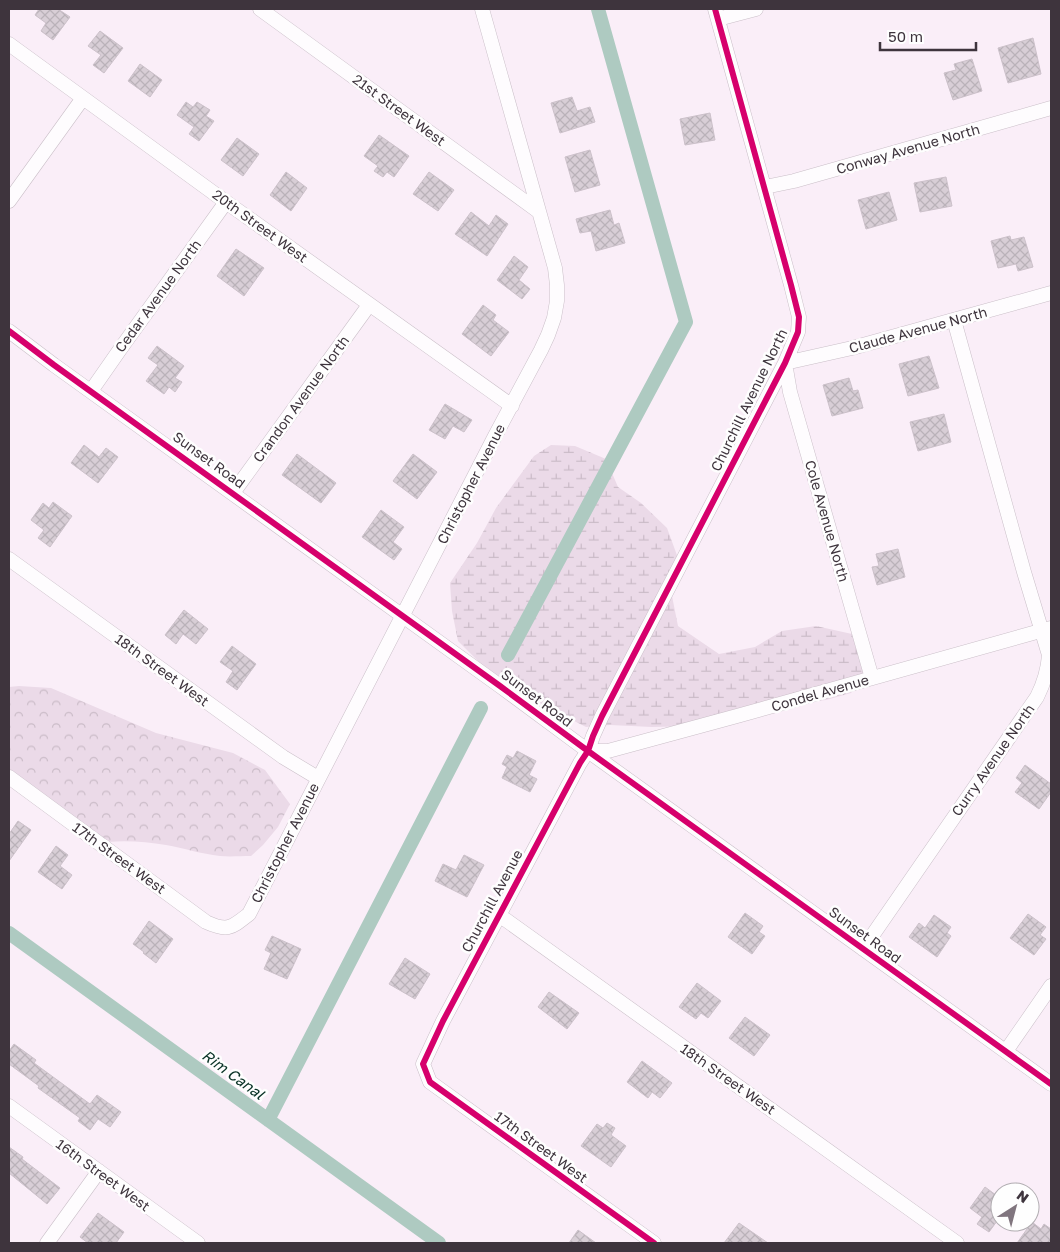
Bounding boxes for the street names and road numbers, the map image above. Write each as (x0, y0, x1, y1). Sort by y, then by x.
street label: 21st Street West (350, 70, 449, 149)
street label: Conway Avenue North (834, 120, 982, 177)
street label: 20th Street West (209, 185, 311, 266)
street label: Cedar Avenue North (111, 236, 204, 355)
street label: Claude Avenue North (847, 303, 989, 356)
street label: Churchill Avenue North (707, 326, 790, 474)
street label: Crandon Avenue North (249, 332, 352, 465)
street label: Christopher Avenue (433, 421, 508, 547)
street label: Sunset Road (170, 428, 249, 491)
street label: Cole Avenue North (802, 458, 853, 584)
street label: 18th Street West (112, 630, 213, 709)
street label: Sunset Road (498, 665, 576, 730)
street label: Condel Avenue (769, 670, 871, 715)
street label: Curry Avenue North (948, 701, 1038, 819)
street label: Christopher Avenue (247, 780, 322, 906)
street label: 17th Street West (69, 818, 169, 897)
street label: Churchill Avenue (457, 847, 526, 955)
street label: Sunset Road (826, 903, 905, 966)
street label: 18th Street West (678, 1040, 779, 1118)
street label: 17th Street West (491, 1107, 591, 1186)
street label: 16th Street West (53, 1135, 154, 1214)

